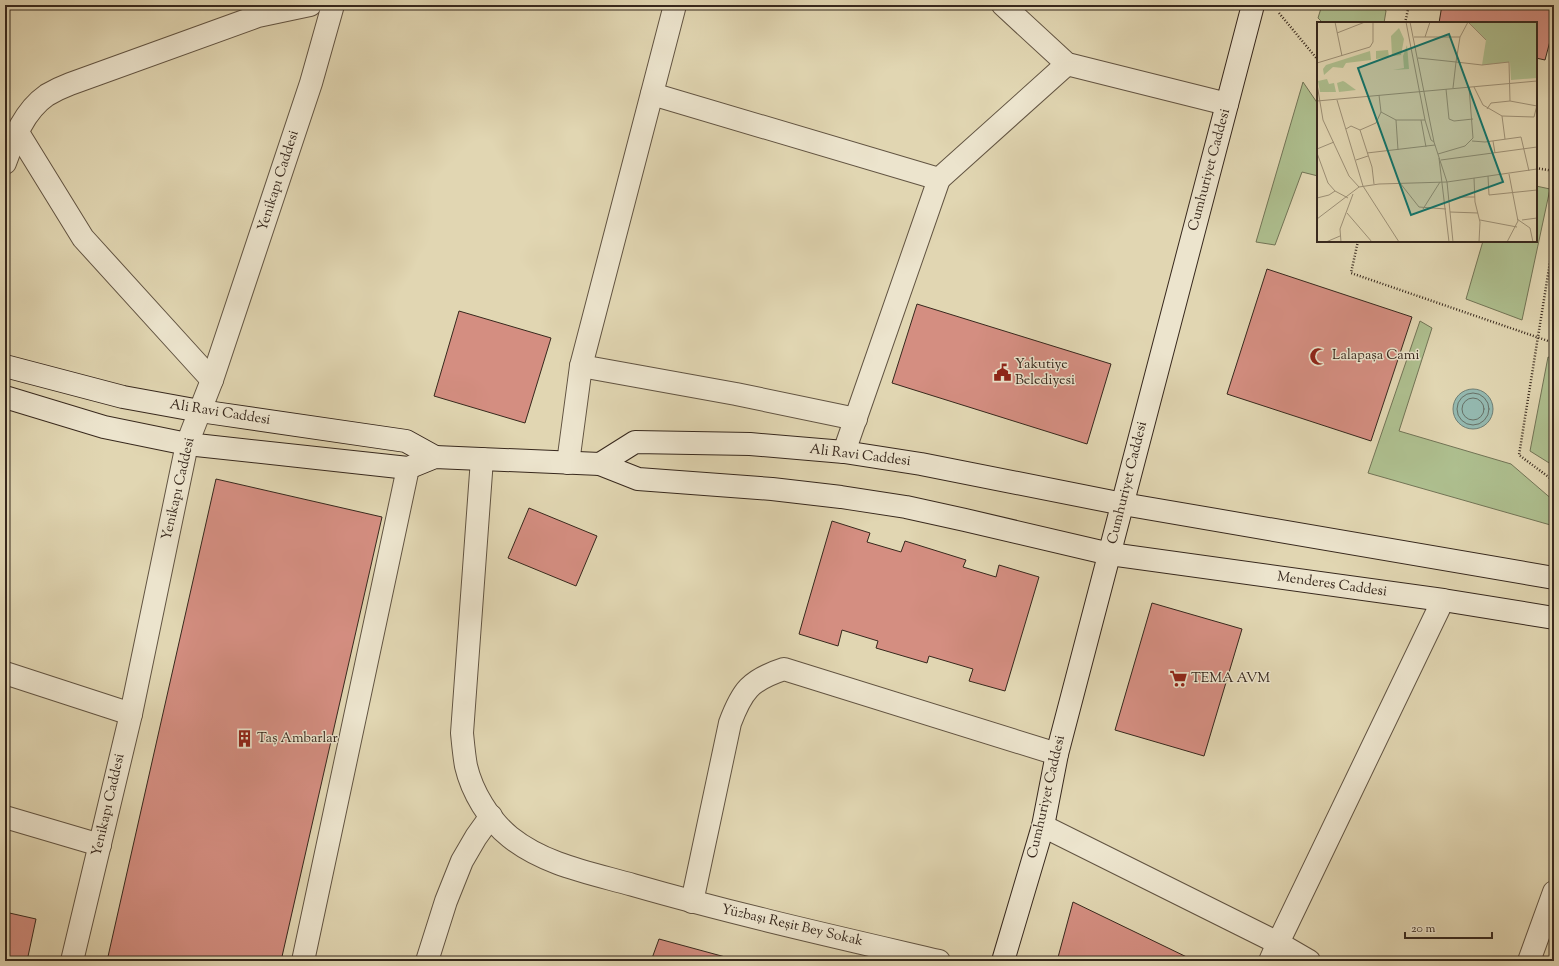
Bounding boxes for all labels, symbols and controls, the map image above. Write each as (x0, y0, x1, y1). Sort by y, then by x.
inset map (1317, 22, 1537, 242)
street label: Cumhuriyet Caddesi (1184, 107, 1236, 233)
street label: Yenikapı Caddesi (253, 128, 305, 234)
mosque icon: Lalapaşa Cami (1309, 346, 1329, 366)
place label: Lalapaşa Cami (1332, 346, 1419, 366)
place label: Yakutiye Belediyesi (1015, 355, 1075, 391)
public building icon: Yakutiye Belediyesi (992, 363, 1012, 383)
street label: Ali Ravi Caddesi (168, 395, 272, 431)
street label: Cumhuriyet Caddesi (1103, 420, 1153, 546)
street label: Yenikapı Caddesi (157, 436, 201, 542)
street label: Ali Ravi Caddesi (808, 440, 912, 472)
street label: Menderes Caddesi (1276, 567, 1388, 603)
supermarket icon: TEMA AVM (1168, 669, 1188, 689)
place label: TEMA AVM (1191, 669, 1270, 689)
building icon: Taş Ambarlar (234, 729, 254, 749)
place label: Taş Ambarlar (257, 729, 339, 749)
street label: Cumhuriyet Caddesi (1023, 733, 1071, 861)
street label: Yenikapı Caddesi (87, 752, 131, 858)
street label: Yüzbaşı Reşit Bey Sokak (719, 900, 865, 952)
scale bar (1405, 914, 1492, 940)
text: 20 m (1411, 920, 1436, 938)

